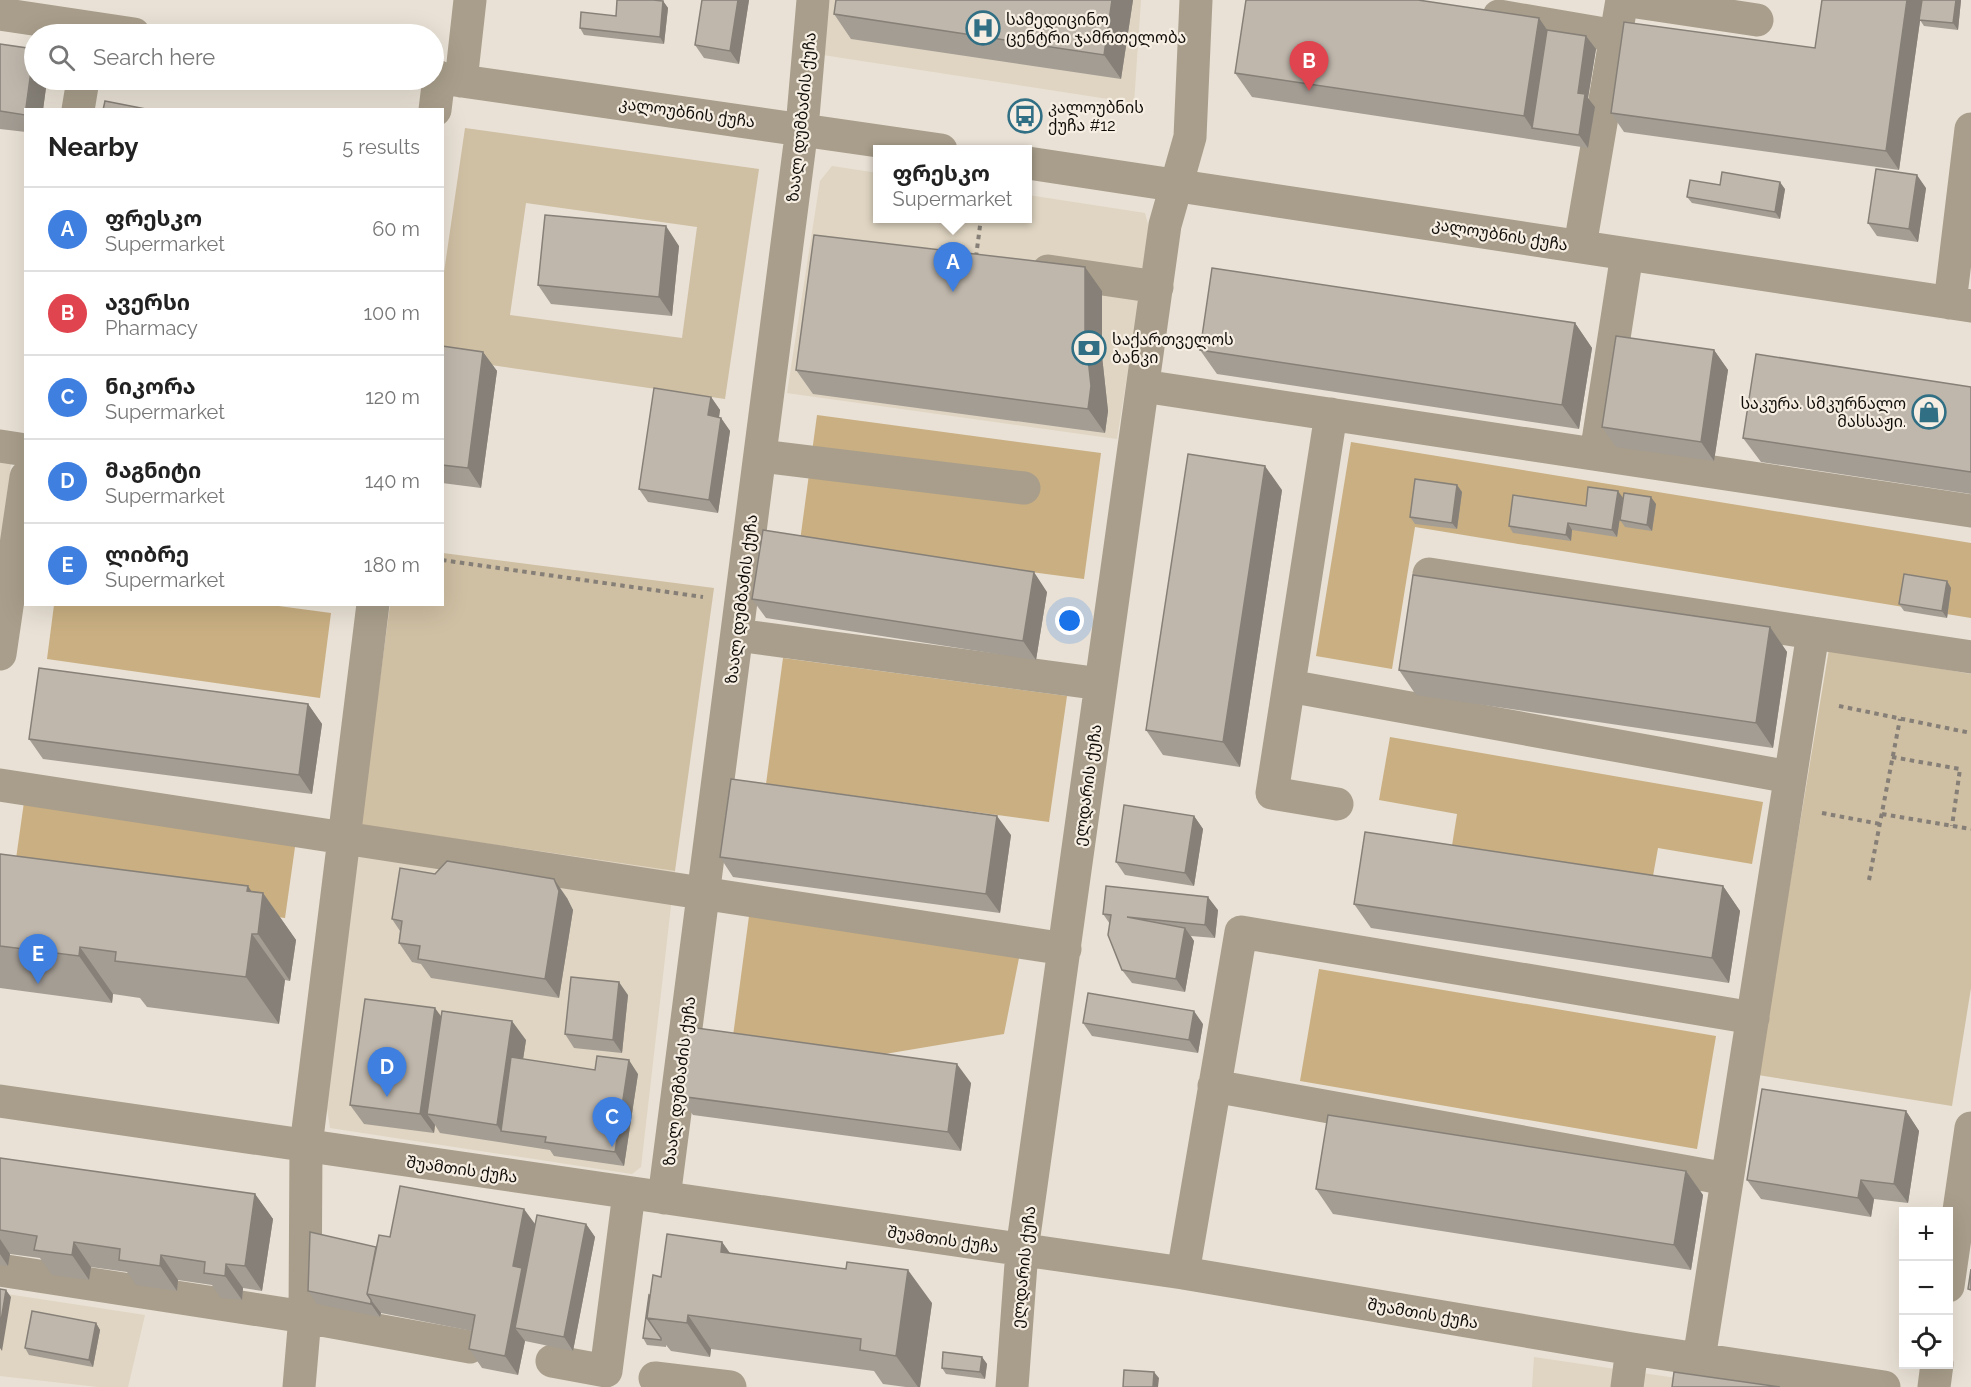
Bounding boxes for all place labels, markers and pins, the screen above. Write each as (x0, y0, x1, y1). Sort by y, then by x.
hospital icon: სამედიცინო ცენტრი ჯამრთელობა (965, 10, 1001, 46)
place label: სამედიცინო ცენტრი ჯამრთელობა (1006, 10, 1186, 48)
pin: B (1290, 42, 1328, 91)
bus stop icon: კალოუბნის ქუჩა #12 (1007, 98, 1043, 134)
place label: კალოუბნის ქუჩა #12 (1048, 98, 1144, 135)
pin: A (934, 242, 972, 292)
bank icon: საქართველოს ბანკი (1071, 330, 1107, 366)
place label: საქართველოს ბანკი (1112, 330, 1234, 367)
place label: საკურა. სმკურნალო მასსაჟი. (1740, 394, 1906, 431)
shop icon: საკურა. სმკურნალო მასსაჟი. (1911, 394, 1947, 430)
pin: E (18, 934, 57, 984)
pin: D (368, 1048, 406, 1097)
pin: C (592, 1098, 632, 1147)

